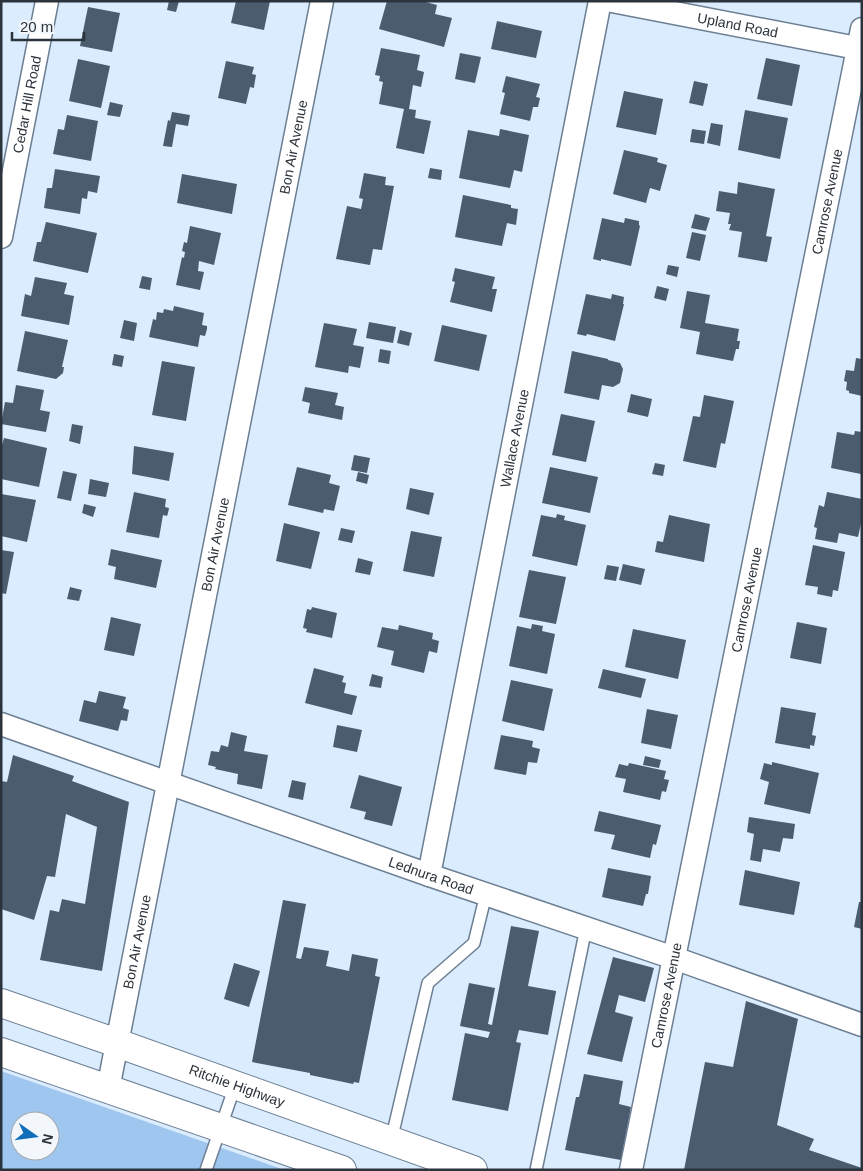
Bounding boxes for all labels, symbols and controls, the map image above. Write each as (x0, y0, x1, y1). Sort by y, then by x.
scale bar (12, 10, 85, 42)
street label: Upland Road (696, 10, 779, 41)
text: 20 m (20, 18, 53, 35)
street label: Cedar Hill Road (10, 54, 44, 155)
street label: Bon Air Avenue (276, 98, 310, 195)
street label: Camrose Avenue (809, 147, 846, 256)
street label: Wallace Avenue (497, 388, 532, 489)
street label: Bon Air Avenue (198, 496, 232, 593)
street label: Camrose Avenue (728, 545, 765, 654)
street label: Lednura Road (386, 853, 476, 898)
street label: Bon Air Avenue (120, 893, 154, 990)
street label: Camrose Avenue (648, 941, 685, 1050)
street label: Ritchie Highway (187, 1061, 287, 1110)
north arrow (10, 1111, 60, 1161)
text: N (39, 1132, 57, 1146)

